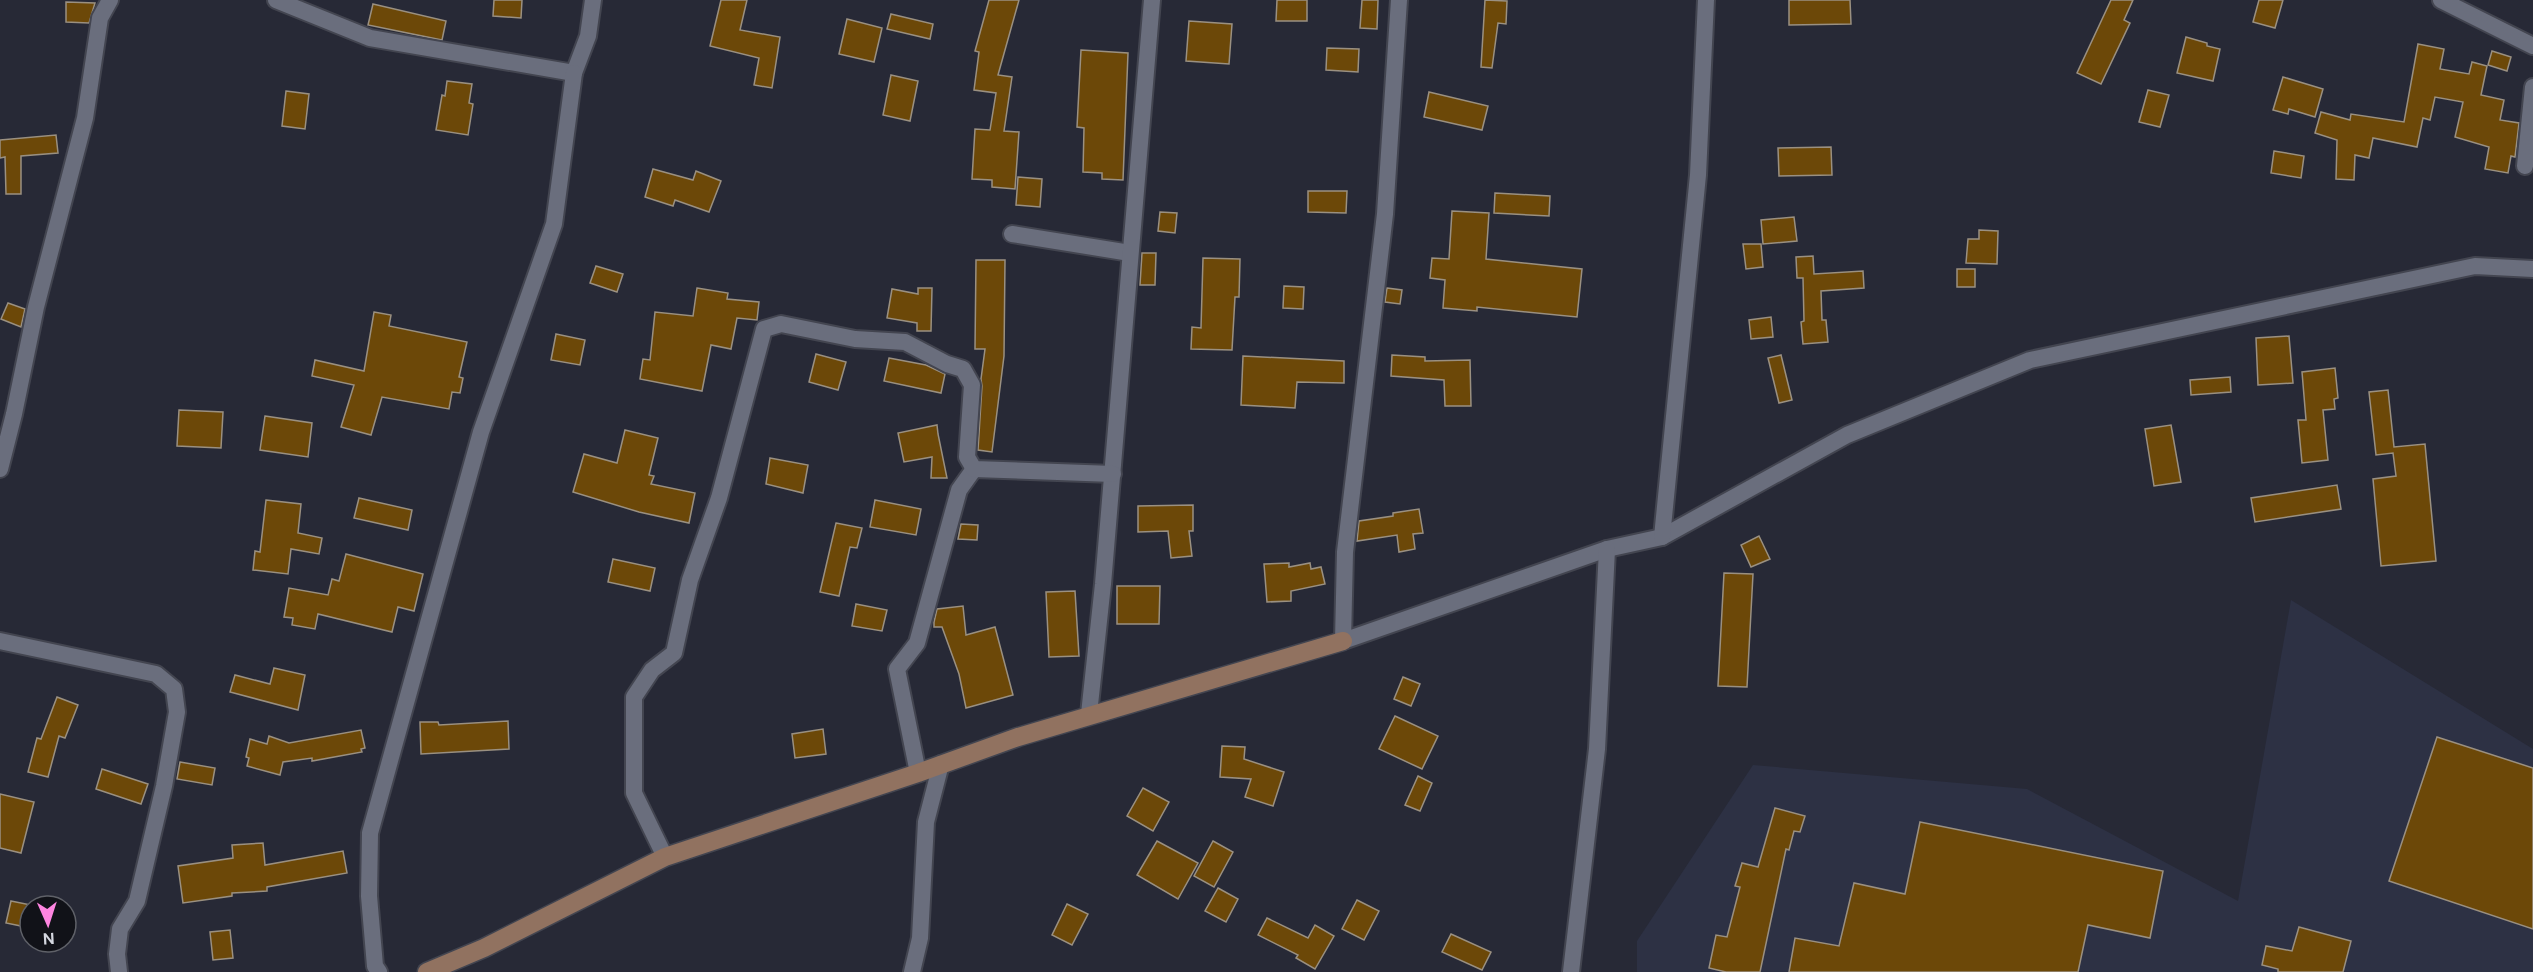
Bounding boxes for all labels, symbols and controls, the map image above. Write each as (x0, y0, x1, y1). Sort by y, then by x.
north arrow (18, 894, 78, 954)
text: N (42, 928, 55, 949)

